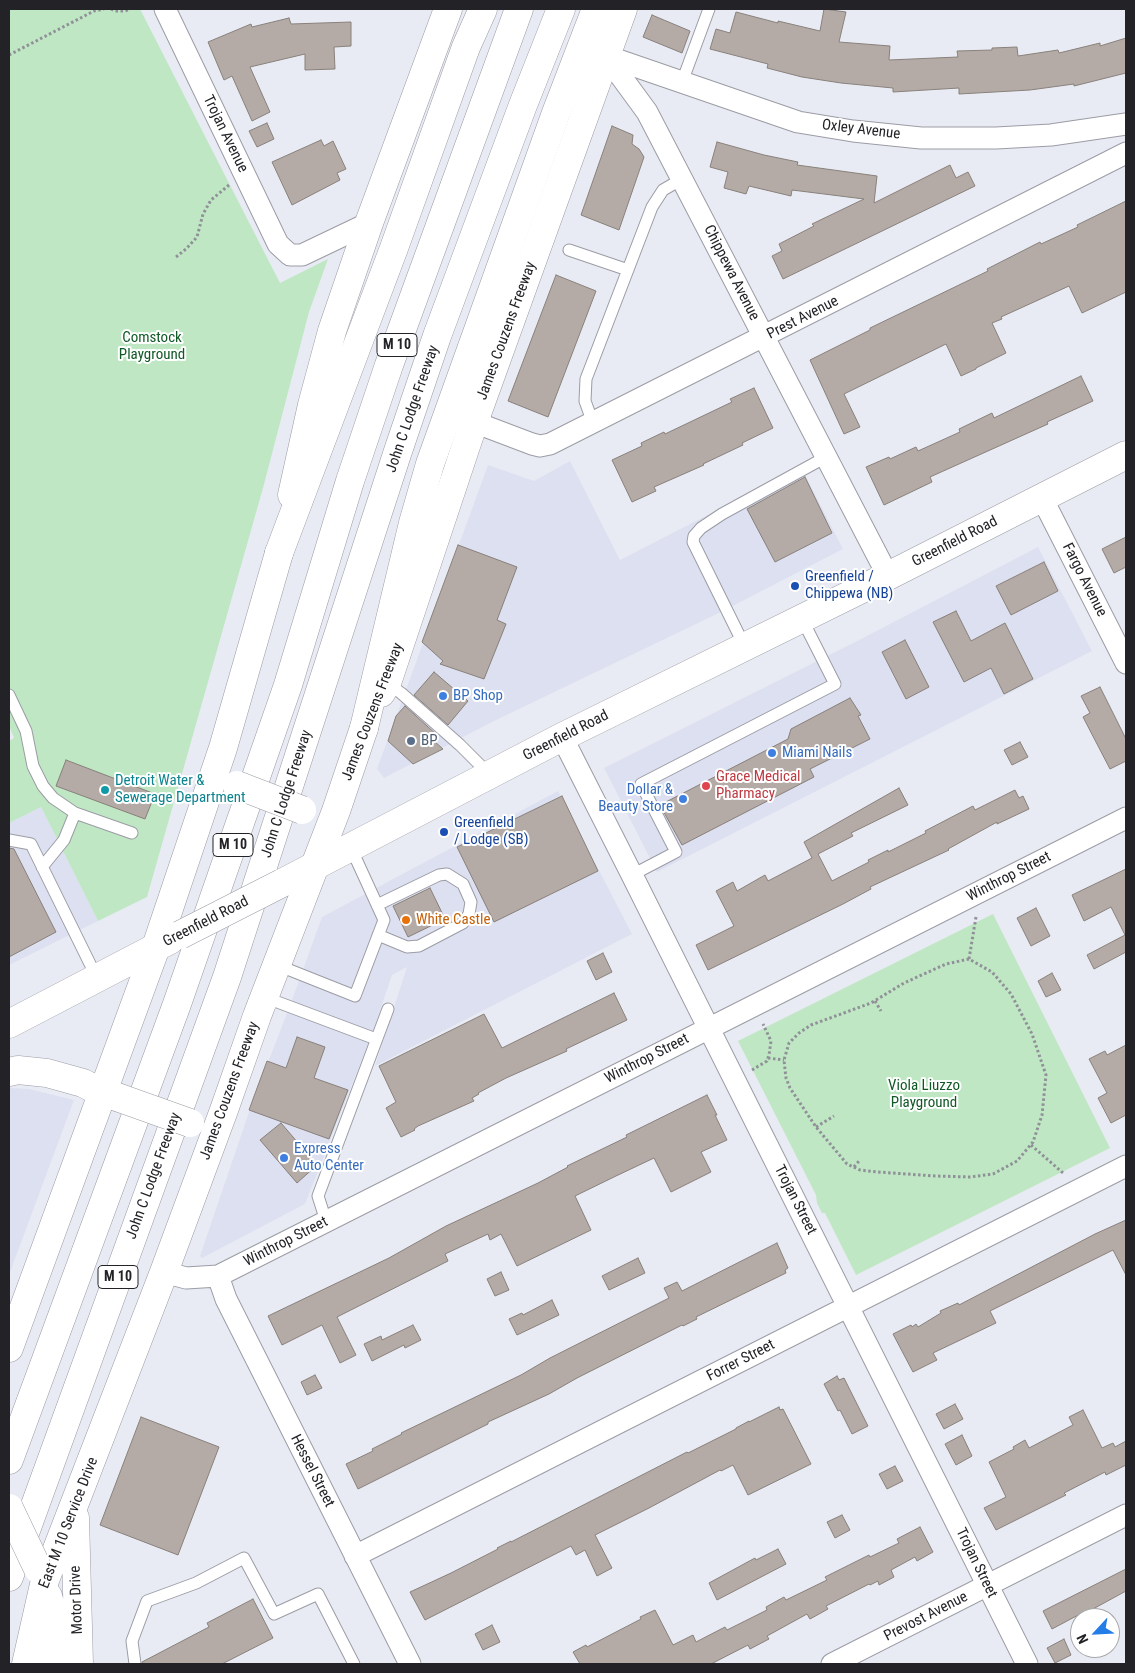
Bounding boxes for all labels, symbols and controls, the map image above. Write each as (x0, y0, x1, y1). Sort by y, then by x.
street label: Trojan Avenue (199, 92, 251, 176)
street label: Oxley Avenue (821, 116, 901, 144)
street label: Chippewa Avenue (699, 222, 763, 324)
street label: James Couzens Freeway (474, 259, 540, 403)
street label: Prest Avenue (764, 292, 842, 344)
park label: Comstock Playground (119, 329, 185, 364)
road number: M 10 (377, 334, 417, 356)
street label: John C Lodge Freeway (383, 343, 443, 475)
street label: Greenfield Road (909, 513, 1001, 571)
street label: Fargo Avenue (1058, 540, 1110, 620)
place label: Greenfield / Chippewa (NB) (805, 568, 893, 603)
marker: Greenfield / Chippewa (NB) (789, 580, 801, 592)
street label: James Couzens Freeway (338, 641, 408, 783)
place label: BP Shop (453, 687, 503, 705)
marker: BP Shop (437, 690, 449, 702)
street label: Greenfield Road (520, 707, 612, 765)
street label: John C Lodge Freeway (258, 728, 316, 860)
place label: BP (421, 732, 438, 750)
marker: BP (405, 735, 417, 747)
place label: Miami Nails (782, 744, 852, 762)
marker: Miami Nails (766, 747, 778, 759)
place label: Grace Medical Pharmacy (716, 768, 801, 803)
place label: Detroit Water & Sewerage Department (115, 772, 246, 807)
marker: Grace Medical Pharmacy (700, 780, 712, 792)
place label: Dollar & Beauty Store (598, 781, 673, 816)
marker: Detroit Water & Sewerage Department (99, 784, 111, 796)
marker: Dollar & Beauty Store (677, 793, 689, 805)
place label: Greenfield / Lodge (SB) (454, 814, 528, 849)
marker: Greenfield / Lodge (SB) (438, 826, 450, 838)
road number: M 10 (213, 834, 253, 856)
street label: Winthrop Street (964, 848, 1054, 906)
street label: Greenfield Road (160, 893, 252, 951)
place label: White Castle (416, 911, 490, 929)
marker: White Castle (400, 914, 412, 926)
street label: James Couzens Freeway (197, 1019, 263, 1163)
street label: Winthrop Street (602, 1030, 692, 1088)
park label: Viola Liuzzo Playground (888, 1077, 960, 1112)
street label: John C Lodge Freeway (123, 1110, 185, 1242)
place label: Express Auto Center (294, 1140, 364, 1175)
marker: Express Auto Center (278, 1152, 290, 1164)
street label: Trojan Street (770, 1162, 820, 1238)
street label: Winthrop Street (241, 1213, 331, 1271)
road number: M 10 (98, 1266, 138, 1288)
street label: Forrer Street (704, 1336, 778, 1386)
street label: Hessel Street (286, 1432, 338, 1510)
street label: East M 10 Service Drive (36, 1455, 102, 1591)
street label: Trojan Street (951, 1525, 1001, 1601)
street label: Motor Drive (67, 1565, 87, 1635)
street label: Prevost Avenue (881, 1588, 971, 1646)
north arrow (1070, 1608, 1120, 1658)
text: N (1073, 1632, 1091, 1646)

